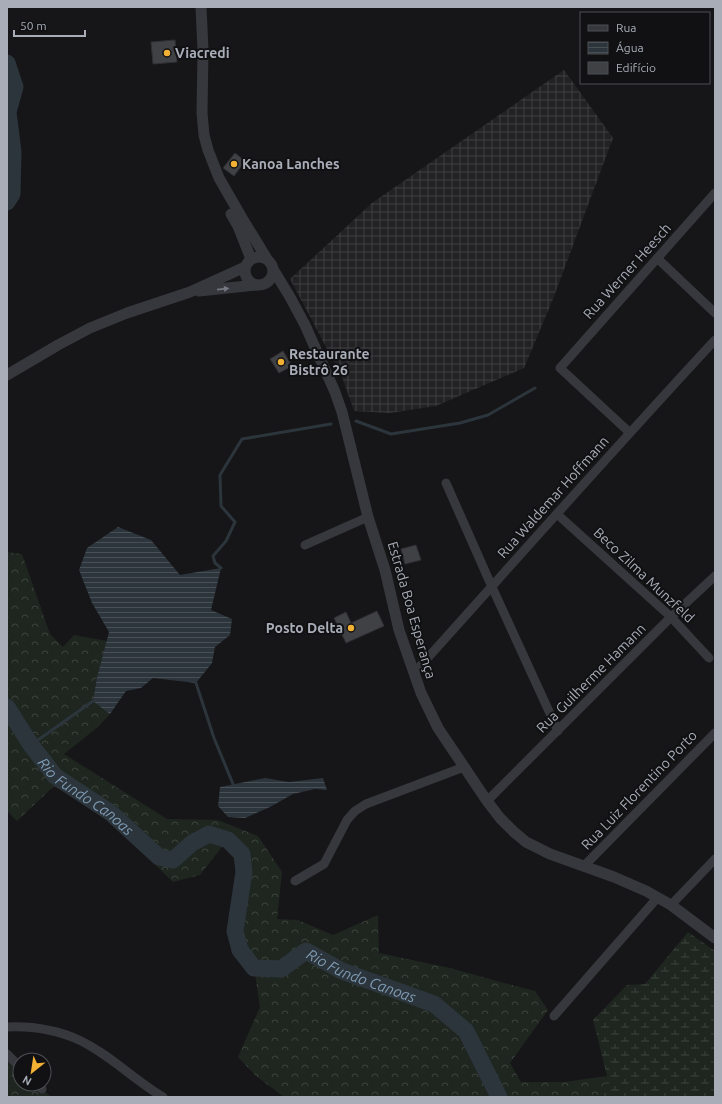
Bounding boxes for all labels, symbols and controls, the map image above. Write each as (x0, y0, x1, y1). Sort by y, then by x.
scale bar (14, 12, 85, 38)
legend (580, 12, 710, 84)
text: 50 m (20, 19, 47, 32)
text: Rua (616, 21, 637, 34)
text: Água (616, 41, 644, 54)
place label: Viacredi (175, 45, 230, 61)
marker: Viacredi (162, 48, 172, 58)
text: Edifício (616, 61, 656, 74)
place label: Kanoa Lanches (242, 156, 340, 172)
marker: Kanoa Lanches (229, 159, 239, 169)
street label: Rua Werner Heesch (580, 220, 674, 322)
one-way arrow (217, 286, 229, 292)
place label: Restaurante Bistrô 26 (289, 346, 370, 378)
marker: Restaurante Bistrô 26 (276, 357, 286, 367)
street label: Rua Waldemar Hoffmann (494, 433, 612, 561)
street label: Beco Zilma Munzfeld (590, 524, 698, 626)
street label: Estrada Boa Esperança (385, 540, 439, 680)
place label: Posto Delta (266, 620, 343, 636)
street label: Rua Guilherme Hamann (533, 620, 649, 736)
marker: Posto Delta (346, 623, 356, 633)
street label: Rua Luiz Florentino Porto (578, 727, 700, 853)
water label: Rio Fundo Canoas (35, 754, 138, 839)
water label: Rio Fundo Canoas (304, 945, 419, 1006)
north arrow (12, 1052, 52, 1092)
text: N (20, 1073, 34, 1088)

